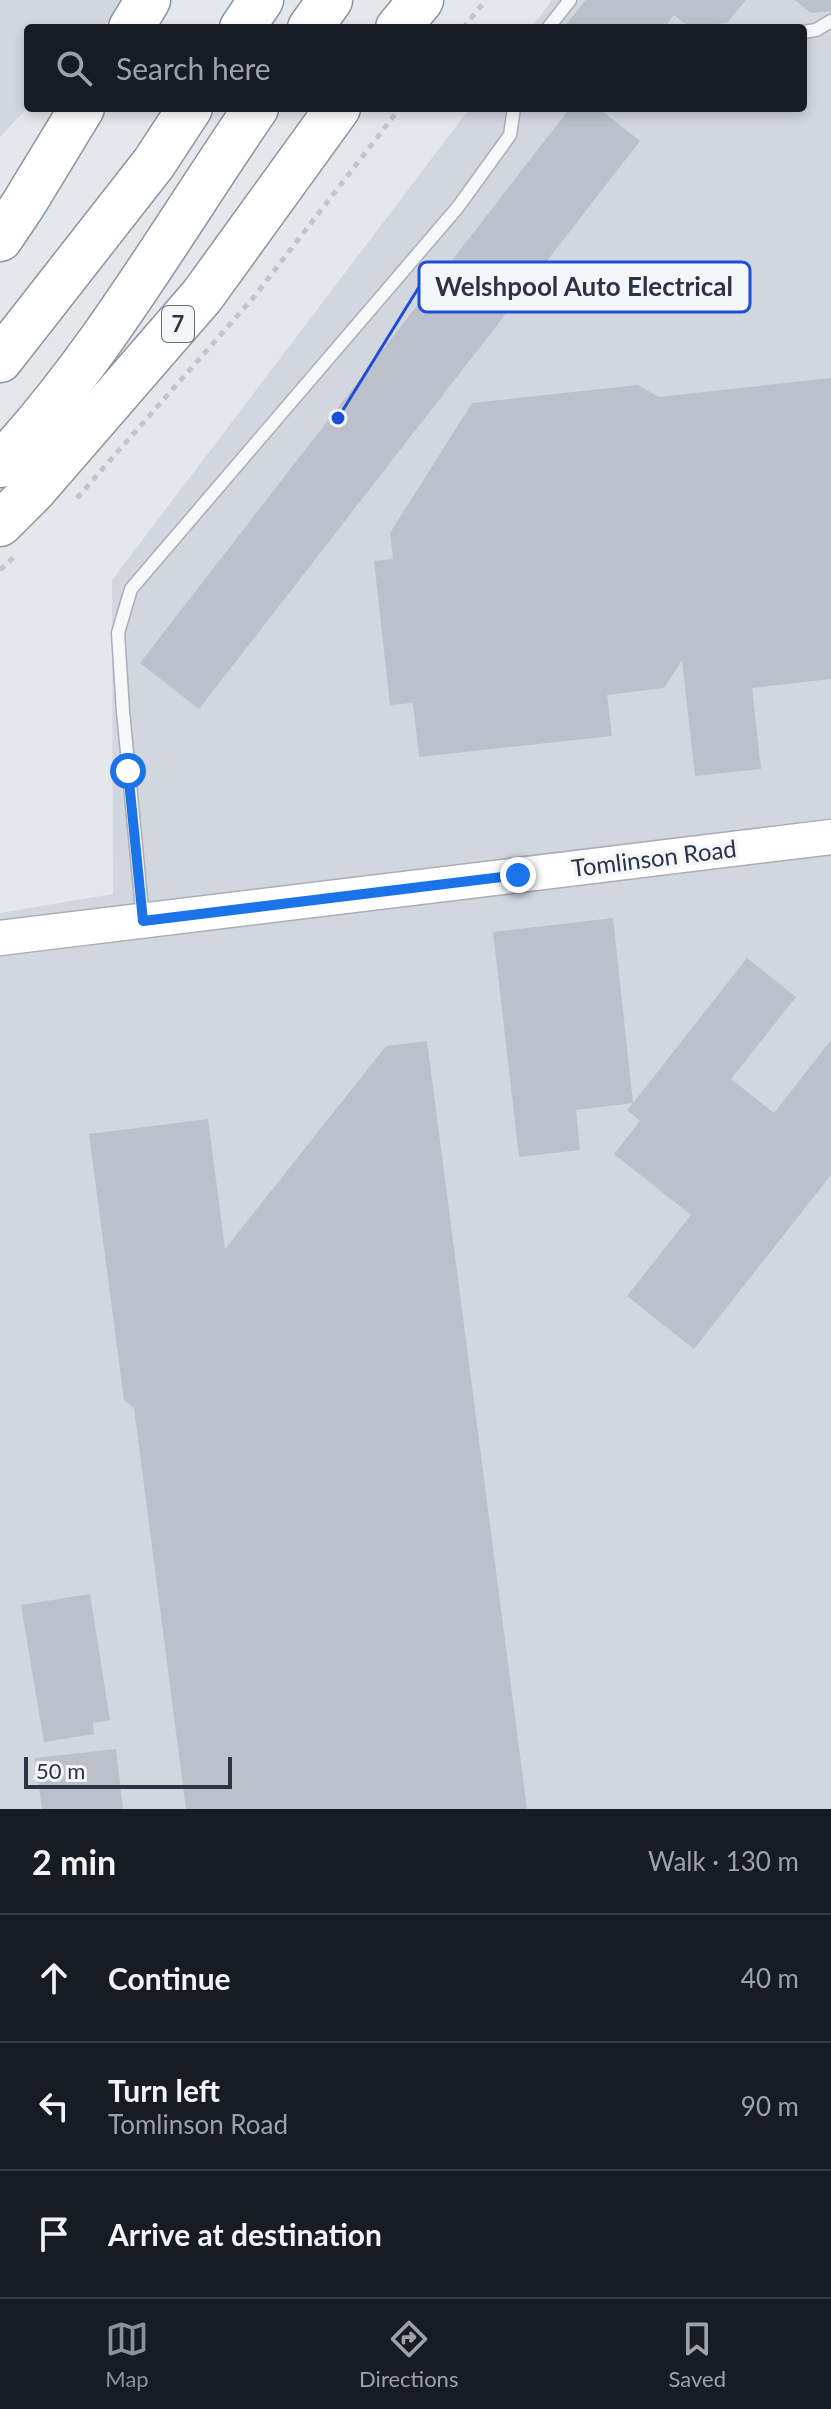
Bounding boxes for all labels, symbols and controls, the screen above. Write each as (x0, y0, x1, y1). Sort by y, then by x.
search box (24, 24, 807, 112)
icon: search (52, 46, 96, 90)
text: Search here (116, 50, 271, 86)
callout: Welshpool Auto Electrical (419, 262, 750, 312)
text: Welshpool Auto Electrical (435, 270, 733, 302)
road number: 7 (162, 306, 194, 342)
route start (110, 753, 146, 789)
street label: Tomlinson Road (570, 833, 738, 882)
route end (500, 857, 536, 893)
scale bar (24, 1753, 232, 1789)
text: 50 m (36, 1757, 85, 1784)
text: 2 min (32, 1841, 116, 1882)
text: Walk · 130 m (648, 1845, 799, 1877)
icon: ahead (32, 1956, 76, 2000)
text: Continue (108, 1960, 231, 1996)
text: 40 m (741, 1962, 799, 1994)
text: Turn left (108, 2072, 220, 2108)
icon: left (32, 2084, 76, 2128)
text: 90 m (741, 2090, 799, 2122)
text: Tomlinson Road (108, 2108, 288, 2140)
icon: arrive (32, 2212, 76, 2256)
text: Arrive at destination (108, 2216, 382, 2252)
tab: Map (105, 2317, 149, 2392)
tab: Directions (359, 2317, 458, 2392)
tab: Saved (668, 2317, 726, 2392)

